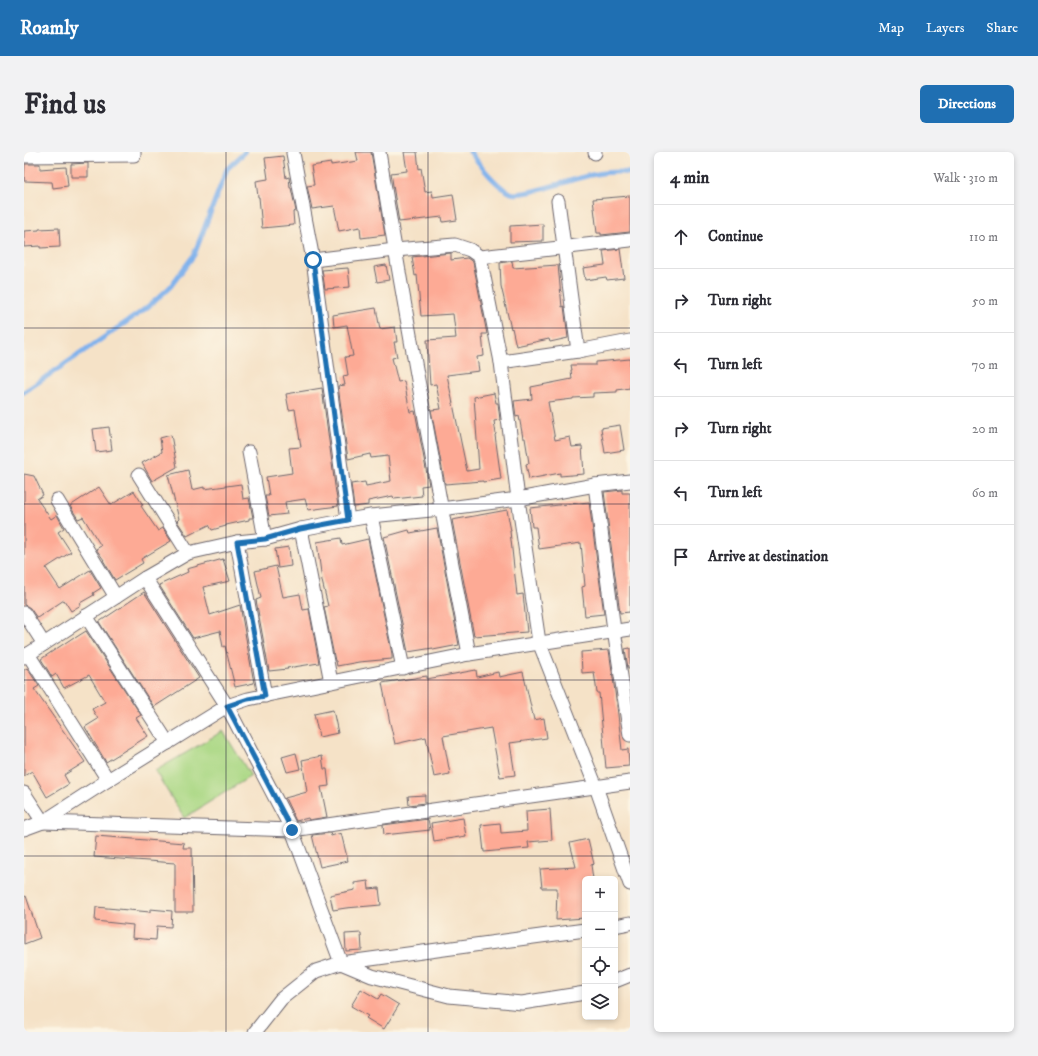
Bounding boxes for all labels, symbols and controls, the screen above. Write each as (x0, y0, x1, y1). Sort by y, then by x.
text: Roamly (20, 17, 79, 40)
text: Map (878, 19, 904, 37)
text: Layers (926, 19, 964, 37)
text: Share (986, 19, 1018, 37)
button: Directions (920, 85, 1014, 123)
text: Find us (24, 87, 106, 122)
text: 4 min (670, 167, 709, 189)
text: Walk · 310 m (933, 170, 998, 186)
icon: ahead (670, 226, 692, 248)
text: Continue (708, 227, 763, 246)
text: 110 m (969, 229, 998, 245)
route start (304, 251, 322, 269)
icon: right (670, 290, 692, 312)
text: Turn right (708, 291, 771, 310)
text: 50 m (972, 293, 998, 309)
icon: left (670, 354, 692, 376)
text: Turn left (708, 355, 762, 374)
text: 70 m (972, 357, 998, 373)
icon: right (670, 418, 692, 440)
text: Turn right (708, 419, 771, 438)
text: 20 m (972, 421, 998, 437)
icon: left (670, 482, 692, 504)
text: Turn left (708, 483, 762, 502)
text: 60 m (972, 485, 998, 501)
icon: arrive (670, 546, 692, 568)
text: Arrive at destination (708, 547, 828, 566)
route end (283, 821, 301, 839)
map controls (582, 876, 618, 1020)
button: + (582, 876, 618, 912)
button: − (582, 912, 618, 948)
button: locate (582, 948, 618, 984)
button: layers (582, 984, 618, 1020)

